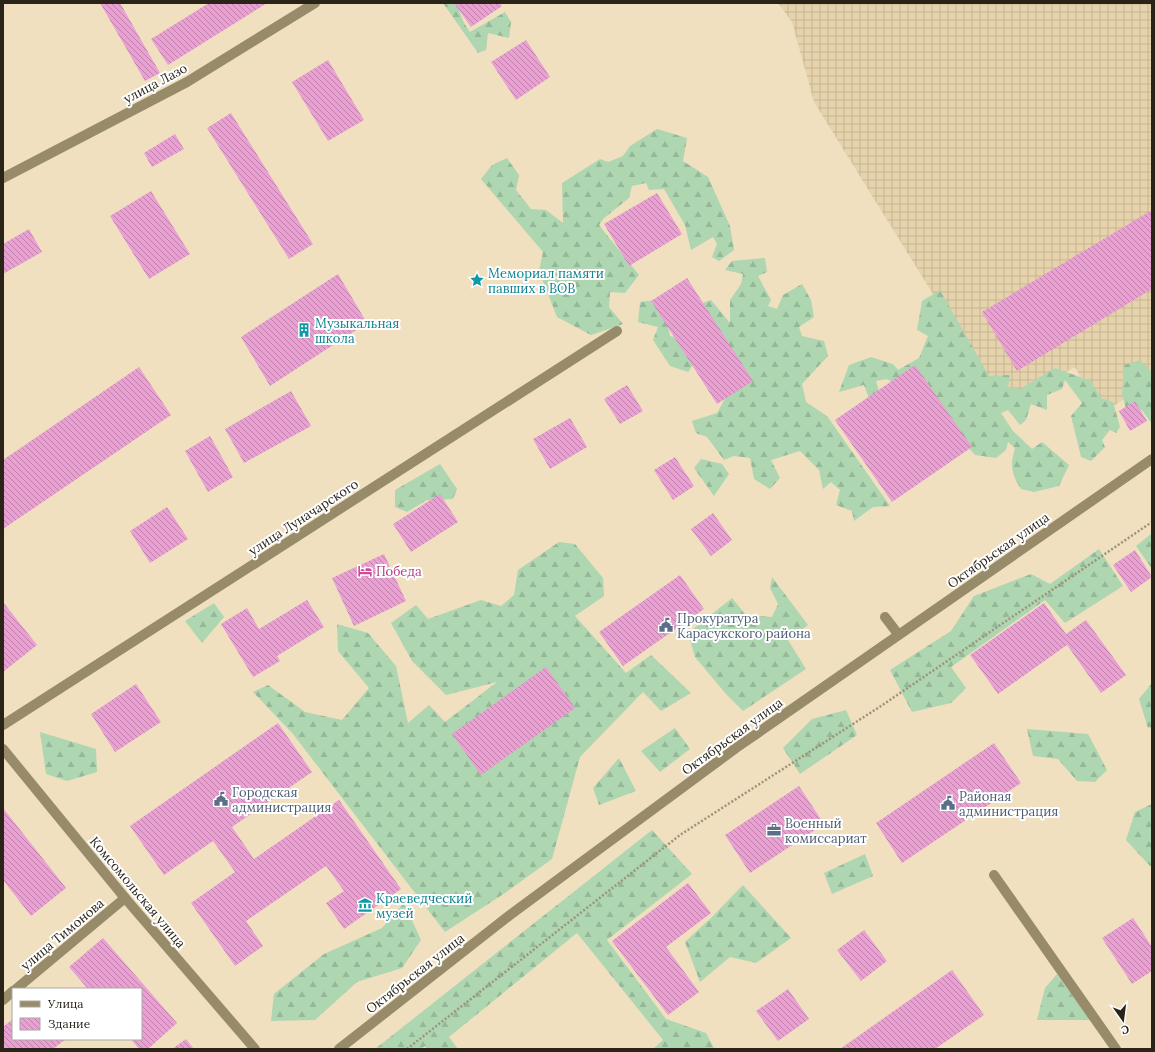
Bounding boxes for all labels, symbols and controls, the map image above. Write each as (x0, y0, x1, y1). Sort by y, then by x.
street label: улица Лазо (120, 59, 191, 107)
place label: Мемориал памяти павших в ВОВ (488, 265, 604, 297)
place icon: Мемориал памяти павших в ВОВ (469, 272, 485, 288)
place label: Музыкальная школа (315, 315, 399, 347)
building icon: Музыкальная школа (296, 322, 312, 338)
street label: улица Луначарского (245, 475, 362, 559)
street label: Октябрьская улица (944, 509, 1053, 592)
hotel icon: Победа (357, 563, 373, 579)
place label: Победа (376, 563, 422, 580)
place label: Прокуратура Карасукского района (677, 610, 811, 642)
public building icon: Прокуратура Карасукского района (658, 617, 674, 633)
street label: Октябрьская улица (678, 694, 786, 779)
place label: Городская администрация (232, 784, 331, 816)
place label: Районая администрация (959, 788, 1058, 820)
public building icon: Городская администрация (213, 791, 229, 807)
public building icon: Районая администрация (940, 795, 956, 811)
place label: Военный комиссариат (785, 815, 867, 847)
office icon: Военный комиссариат (766, 822, 782, 838)
street label: Комсомольская улица (86, 833, 189, 952)
place label: Краеведческий музей (376, 890, 472, 922)
street label: улица Тимонова (17, 894, 108, 974)
museum icon: Краеведческий музей (357, 897, 373, 913)
street label: Октябрьская улица (363, 929, 468, 1017)
legend (12, 988, 142, 1040)
text: Улица (47, 996, 84, 1011)
north arrow (1103, 1000, 1143, 1040)
text: Здание (48, 1016, 91, 1031)
text: С (1120, 1022, 1131, 1038)

